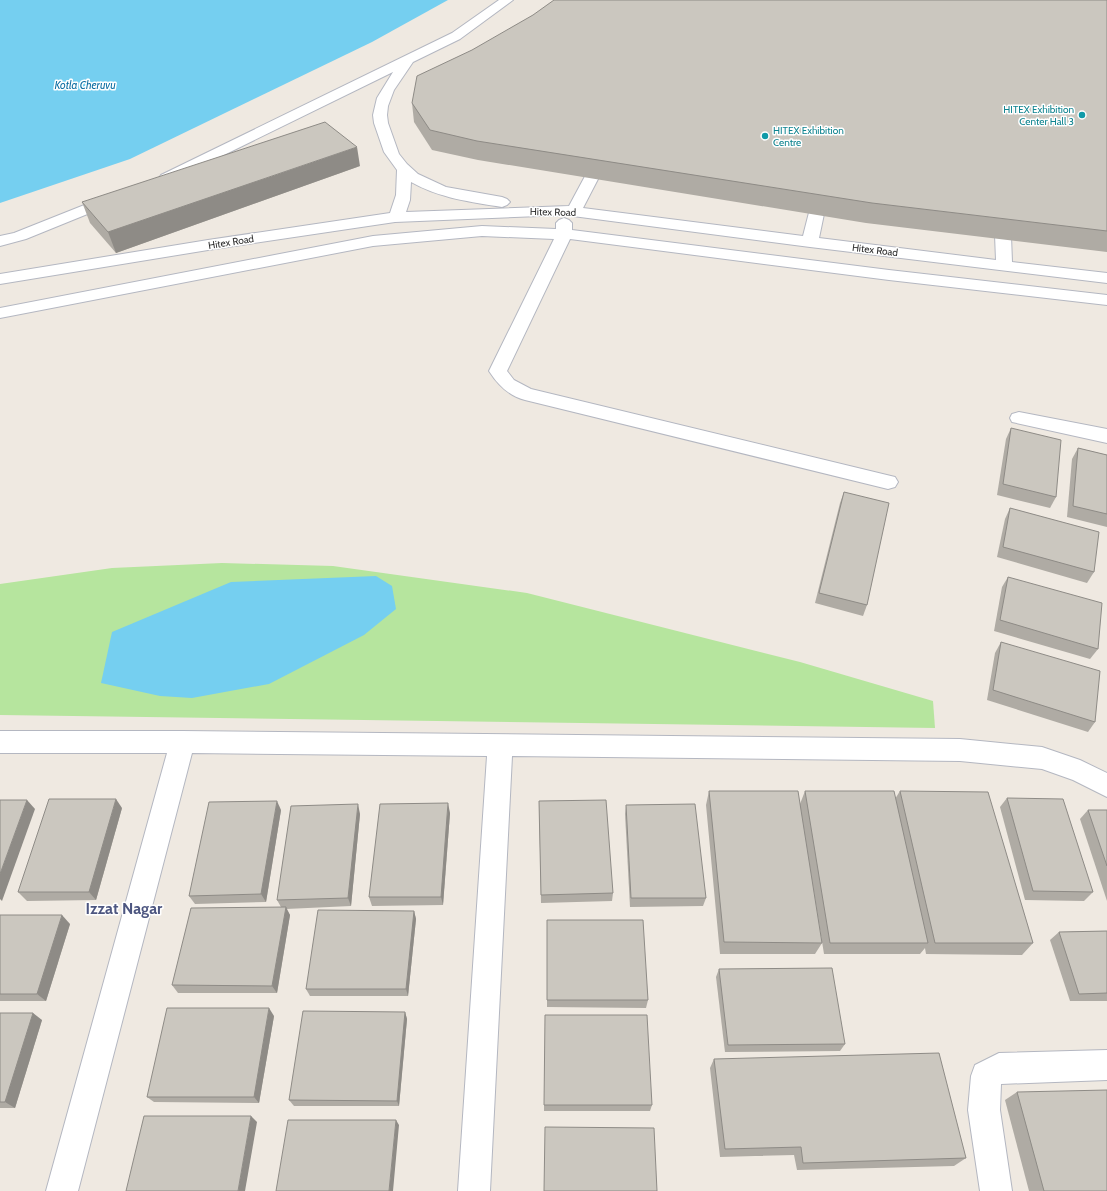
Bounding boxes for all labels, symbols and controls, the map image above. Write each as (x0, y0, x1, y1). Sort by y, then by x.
water label: Kotla Cheruvu (54, 78, 116, 92)
place label: HITEX Exhibition Center Hall 3 (1003, 103, 1074, 128)
marker: HITEX Exhibition Center Hall 3 (1077, 110, 1087, 120)
place label: HITEX Exhibition Centre (773, 124, 844, 149)
marker: HITEX Exhibition Centre (760, 131, 770, 141)
street label: Hitex Road (530, 205, 576, 219)
street label: Hitex Road (207, 232, 255, 252)
street label: Hitex Road (851, 241, 899, 259)
district label: Izzat Nagar (86, 899, 163, 918)

